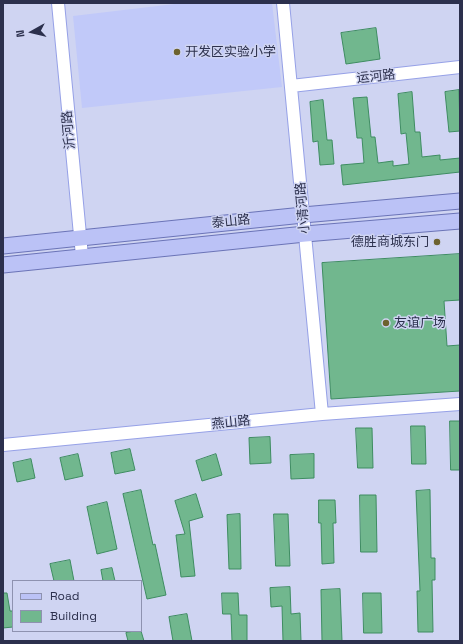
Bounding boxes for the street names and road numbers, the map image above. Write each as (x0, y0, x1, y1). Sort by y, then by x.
street label: 运河路 (356, 67, 396, 87)
street label: 沂河路 (60, 110, 78, 150)
street label: 小清河路 (293, 181, 313, 235)
street label: 泰山路 (211, 212, 251, 232)
street label: 燕山路 (211, 413, 251, 433)

